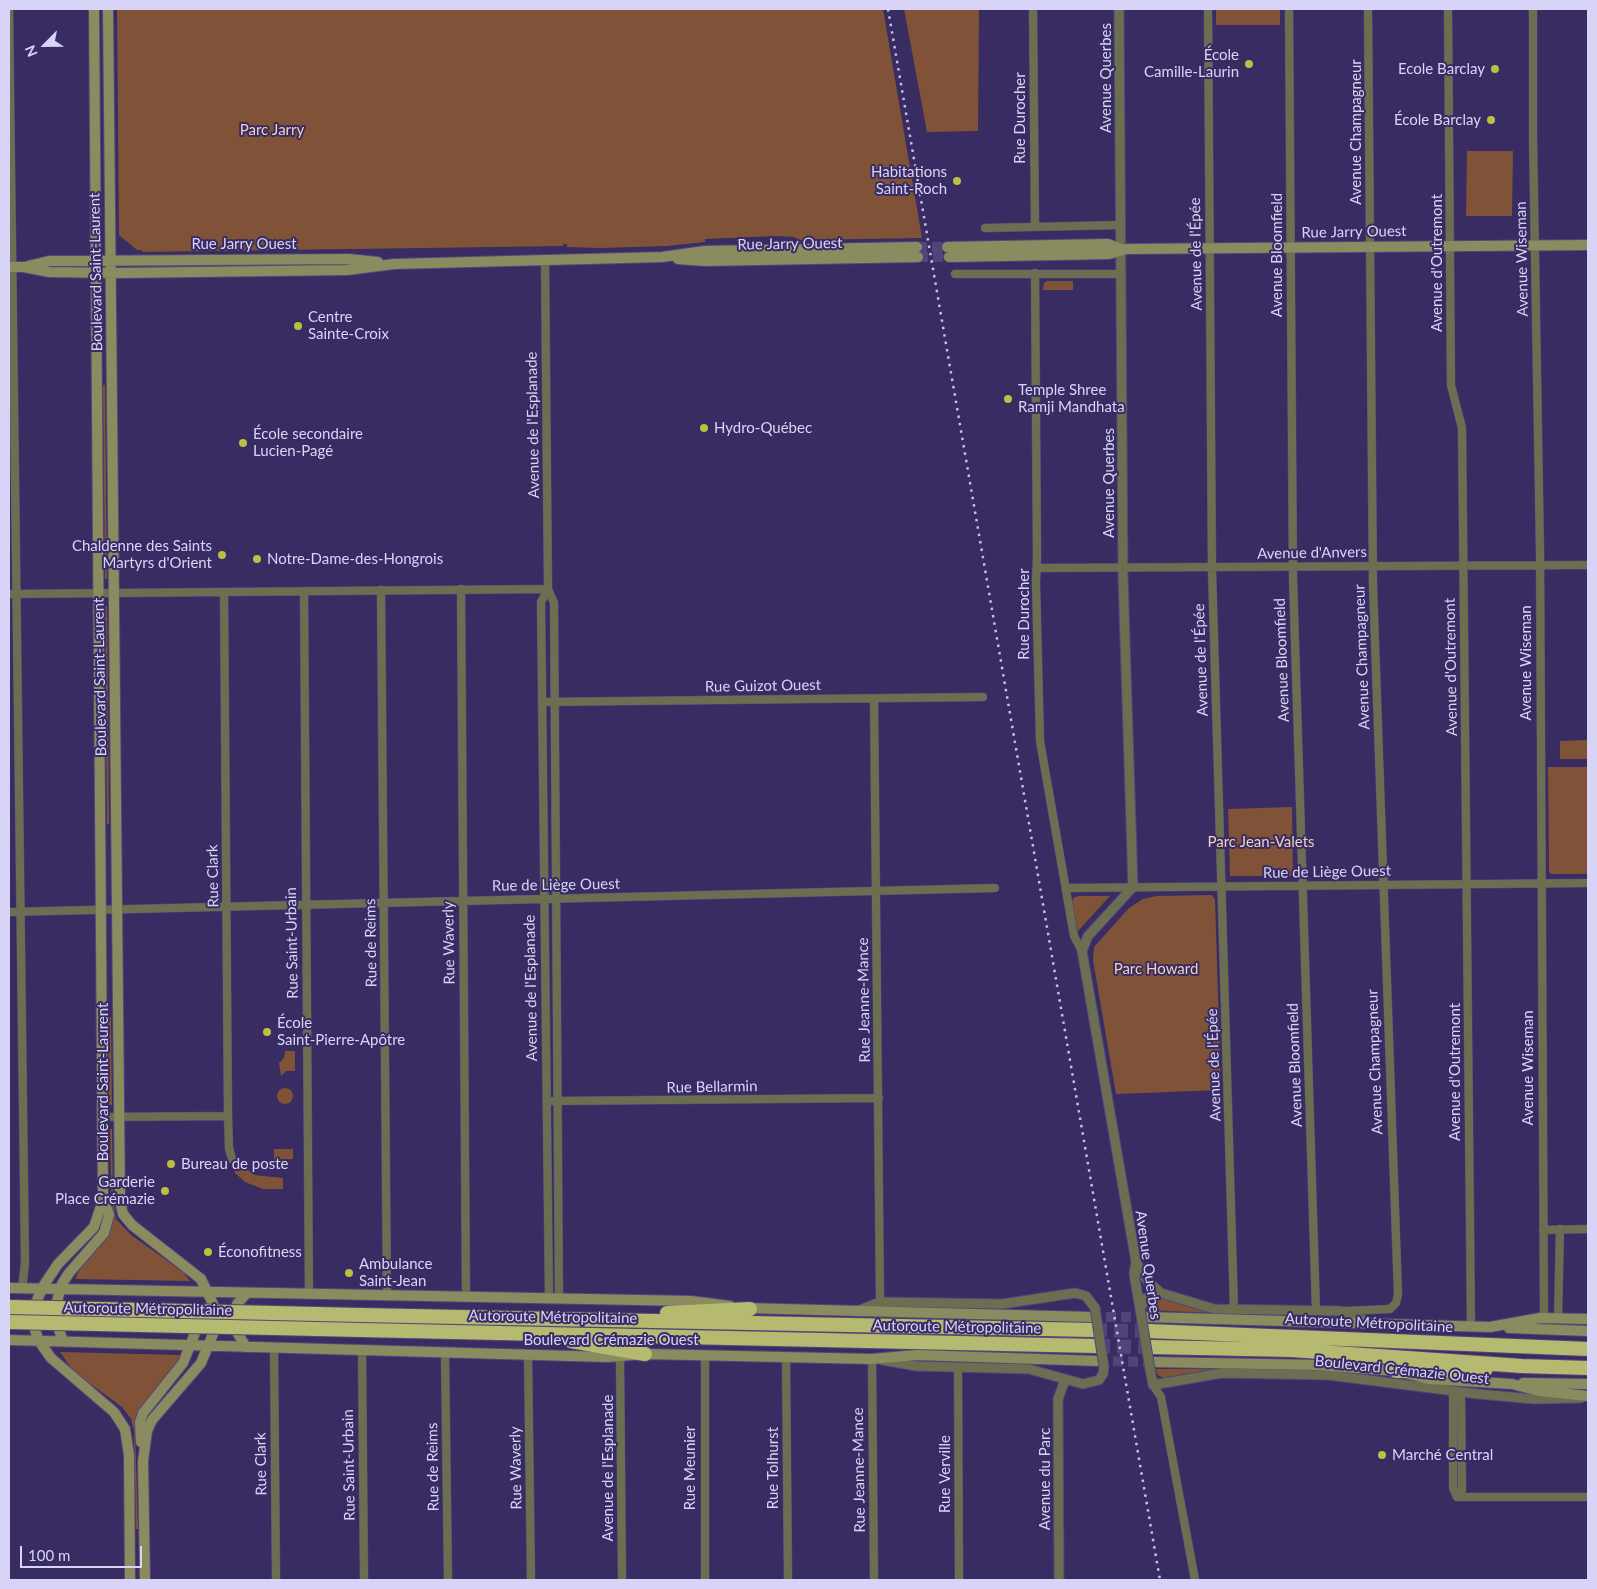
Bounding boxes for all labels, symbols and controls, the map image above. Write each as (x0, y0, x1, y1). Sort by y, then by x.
north arrow (20, 20, 70, 70)
street label: Avenue Querbes (1097, 23, 1115, 133)
text: N (21, 43, 41, 59)
place label: École Camille-Laurin (1144, 46, 1239, 81)
marker: École Camille-Laurin (1243, 58, 1255, 70)
street label: Avenue Champagneur (1347, 59, 1365, 205)
place label: Ecole Barclay (1398, 60, 1485, 78)
marker: Ecole Barclay (1489, 63, 1501, 75)
street label: Rue Durocher (1011, 72, 1029, 164)
place label: École Barclay (1394, 111, 1481, 129)
marker: École Barclay (1485, 114, 1497, 126)
park label: Parc Jarry (240, 121, 304, 139)
place label: Habitations Saint-Roch (871, 163, 947, 198)
marker: Habitations Saint-Roch (951, 175, 963, 187)
street label: Boulevard Saint-Laurent (86, 192, 106, 352)
street label: Avenue Bloomfield (1268, 193, 1286, 317)
street label: Avenue d'Outremont (1428, 194, 1446, 332)
street label: Avenue de l'Épée (1186, 197, 1206, 311)
street label: Avenue Wiseman (1512, 201, 1532, 317)
street label: Rue Jarry Ouest (1301, 222, 1407, 242)
street label: Rue Jarry Ouest (737, 234, 843, 254)
street label: Rue Jarry Ouest (191, 235, 297, 253)
place label: Centre Sainte-Croix (308, 308, 389, 343)
marker: Centre Sainte-Croix (292, 320, 304, 332)
street label: Avenue de l'Esplanade (523, 351, 543, 499)
place label: Temple Shree Ramji Mandhata (1018, 381, 1125, 416)
marker: Temple Shree Ramji Mandhata (1002, 393, 1014, 405)
place label: Hydro-Québec (714, 419, 812, 437)
marker: Hydro-Québec (698, 422, 710, 434)
place label: École secondaire Lucien-Pagé (253, 425, 363, 460)
street label: Avenue Querbes (1100, 428, 1118, 538)
marker: École secondaire Lucien-Pagé (237, 437, 249, 449)
place label: Chaldenne des Saints Martyrs d'Orient (72, 537, 212, 572)
street label: Avenue d'Anvers (1257, 543, 1367, 563)
marker: Chaldenne des Saints Martyrs d'Orient (216, 549, 228, 561)
place label: Notre-Dame-des-Hongrois (267, 550, 443, 568)
marker: Notre-Dame-des-Hongrois (251, 553, 263, 565)
street label: Rue Durocher (1015, 568, 1033, 660)
street label: Avenue Champagneur (1350, 584, 1374, 730)
street label: Boulevard Saint-Laurent (90, 597, 110, 757)
street label: Avenue Bloomfield (1271, 598, 1293, 722)
street label: Avenue d'Outremont (1441, 598, 1461, 736)
street label: Avenue de l'Épée (1190, 603, 1212, 717)
street label: Avenue Wiseman (1517, 605, 1535, 721)
street label: Rue Guizot Ouest (705, 676, 821, 696)
park label: Parc Jean-Valets (1207, 833, 1315, 851)
street label: Rue Clark (203, 844, 223, 908)
street label: Rue de Liège Ouest (1263, 862, 1391, 882)
street label: Rue de Liège Ouest (492, 875, 620, 895)
street label: Rue Saint-Urbain (282, 887, 302, 999)
street label: Rue de Reims (361, 899, 381, 987)
street label: Rue Waverly (439, 901, 459, 985)
street label: Avenue de l'Esplanade (521, 914, 541, 1062)
street label: Rue Jeanne-Mance (854, 937, 874, 1063)
park label: Parc Howard (1114, 960, 1198, 978)
street label: Avenue Champagneur (1363, 989, 1387, 1135)
street label: Boulevard Saint-Laurent (94, 1003, 112, 1161)
street label: Avenue Bloomfield (1284, 1003, 1306, 1127)
street label: Avenue d'Outremont (1446, 1003, 1464, 1141)
street label: Avenue de l'Épée (1203, 1008, 1225, 1122)
street label: Avenue Wiseman (1519, 1010, 1537, 1126)
place label: École Saint-Pierre-Apôtre (277, 1014, 405, 1049)
marker: École Saint-Pierre-Apôtre (261, 1026, 273, 1038)
street label: Rue Bellarmin (666, 1077, 758, 1097)
place label: Bureau de poste (181, 1155, 288, 1173)
marker: Bureau de poste (165, 1158, 177, 1170)
place label: Garderie Place Crémazie (55, 1173, 155, 1208)
marker: Garderie Place Crémazie (159, 1185, 171, 1197)
street label: Avenue Querbes (1131, 1209, 1165, 1321)
place label: Éconofitness (218, 1243, 302, 1261)
marker: Éconofitness (202, 1246, 214, 1258)
place label: Ambulance Saint-Jean (359, 1255, 433, 1290)
marker: Ambulance Saint-Jean (343, 1267, 355, 1279)
street label: Autoroute Métropolitaine (64, 1299, 232, 1319)
street label: Autoroute Métropolitaine (469, 1307, 637, 1327)
street label: Autoroute Métropolitaine (1284, 1310, 1454, 1336)
street label: Autoroute Métropolitaine (873, 1317, 1041, 1337)
street label: Boulevard Crémazie Ouest (523, 1331, 699, 1349)
street label: Boulevard Crémazie Ouest (1314, 1352, 1490, 1388)
street label: Avenue de l'Esplanade (599, 1395, 617, 1541)
street label: Rue Jeanne-Mance (849, 1407, 869, 1533)
street label: Rue Saint-Urbain (339, 1409, 359, 1521)
street label: Rue de Reims (423, 1423, 443, 1511)
street label: Rue Waverly (506, 1426, 526, 1510)
street label: Rue Meunier (681, 1426, 699, 1510)
street label: Rue Tolhurst (764, 1427, 782, 1509)
street label: Avenue du Parc (1036, 1428, 1054, 1530)
street label: Rue Clark (251, 1432, 271, 1496)
street label: Rue Verville (936, 1435, 954, 1513)
place label: Marché Central (1392, 1446, 1493, 1464)
marker: Marché Central (1376, 1449, 1388, 1461)
scale bar (22, 1536, 145, 1568)
text: 100 m (28, 1546, 70, 1564)

